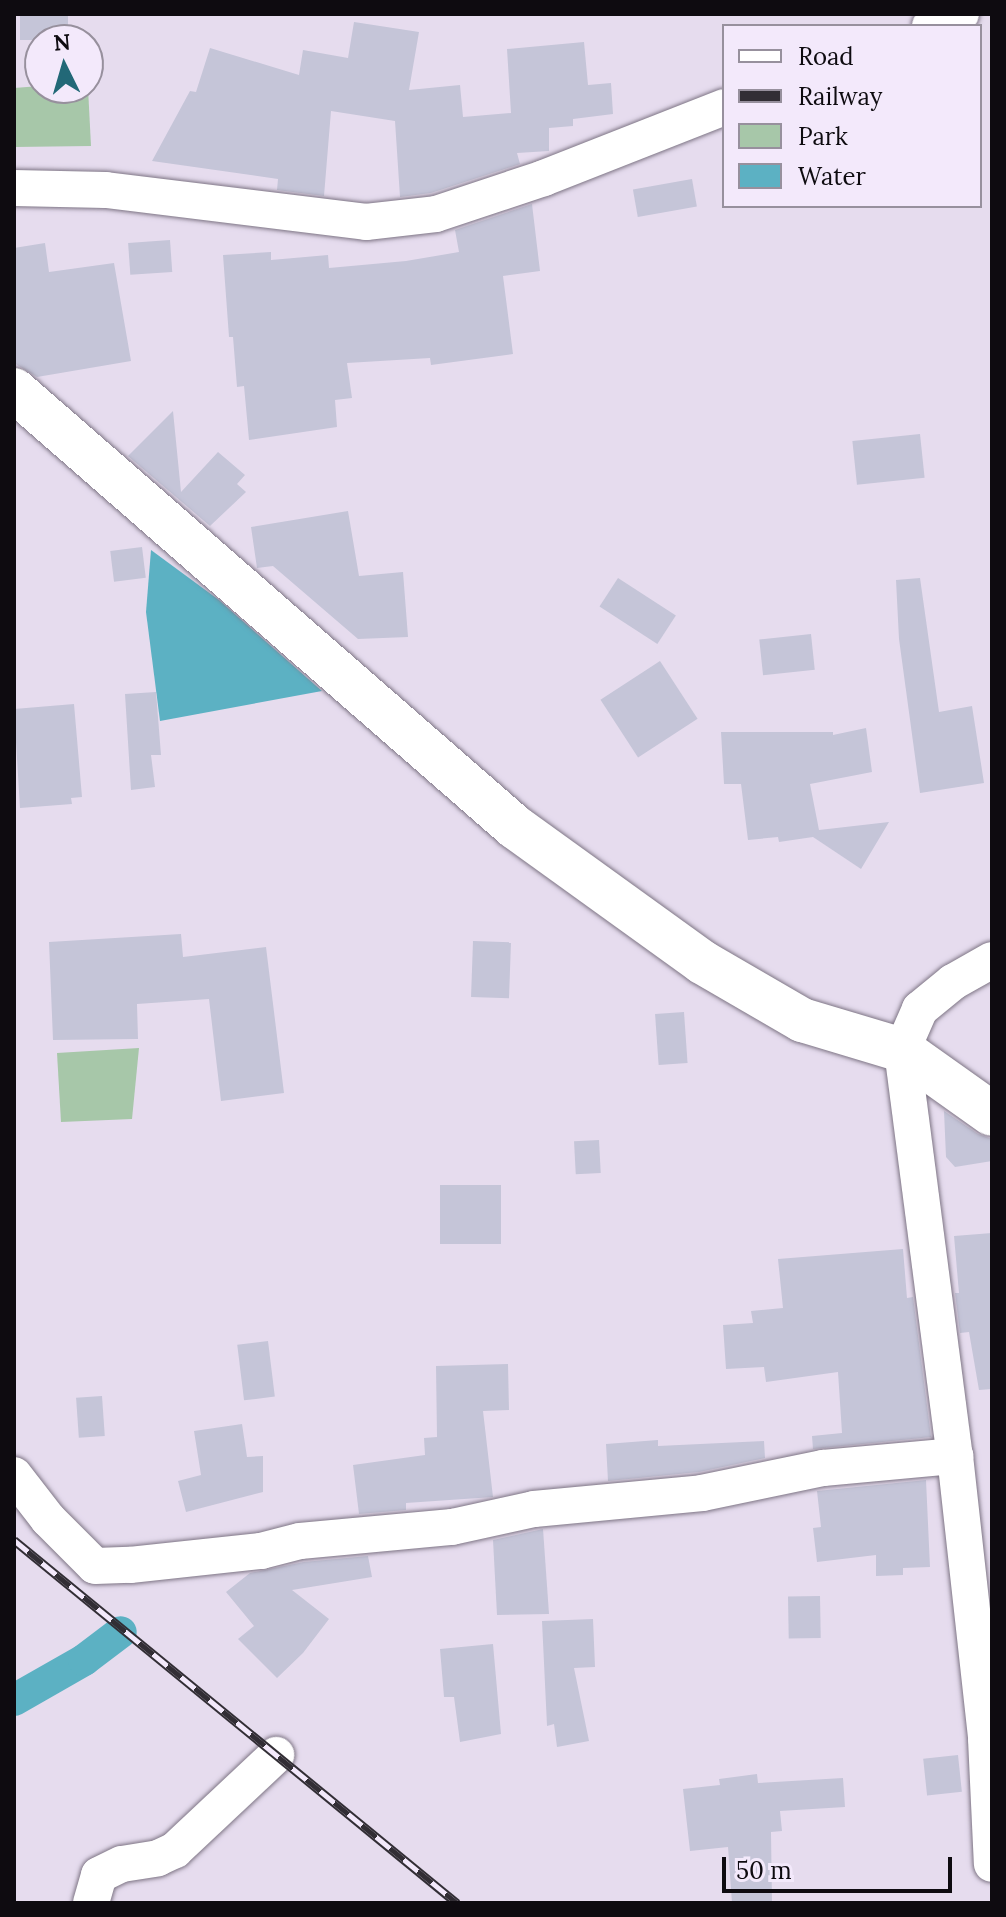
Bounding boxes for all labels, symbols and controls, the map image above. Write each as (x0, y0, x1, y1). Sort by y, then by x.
north arrow (24, 24, 104, 104)
legend (722, 24, 982, 208)
text: N (52, 27, 72, 57)
text: Road (798, 41, 854, 72)
text: Railway (798, 81, 882, 112)
text: Park (798, 121, 848, 152)
text: Water (798, 161, 866, 192)
scale bar (726, 1841, 956, 1891)
text: 50 m (736, 1855, 792, 1886)

